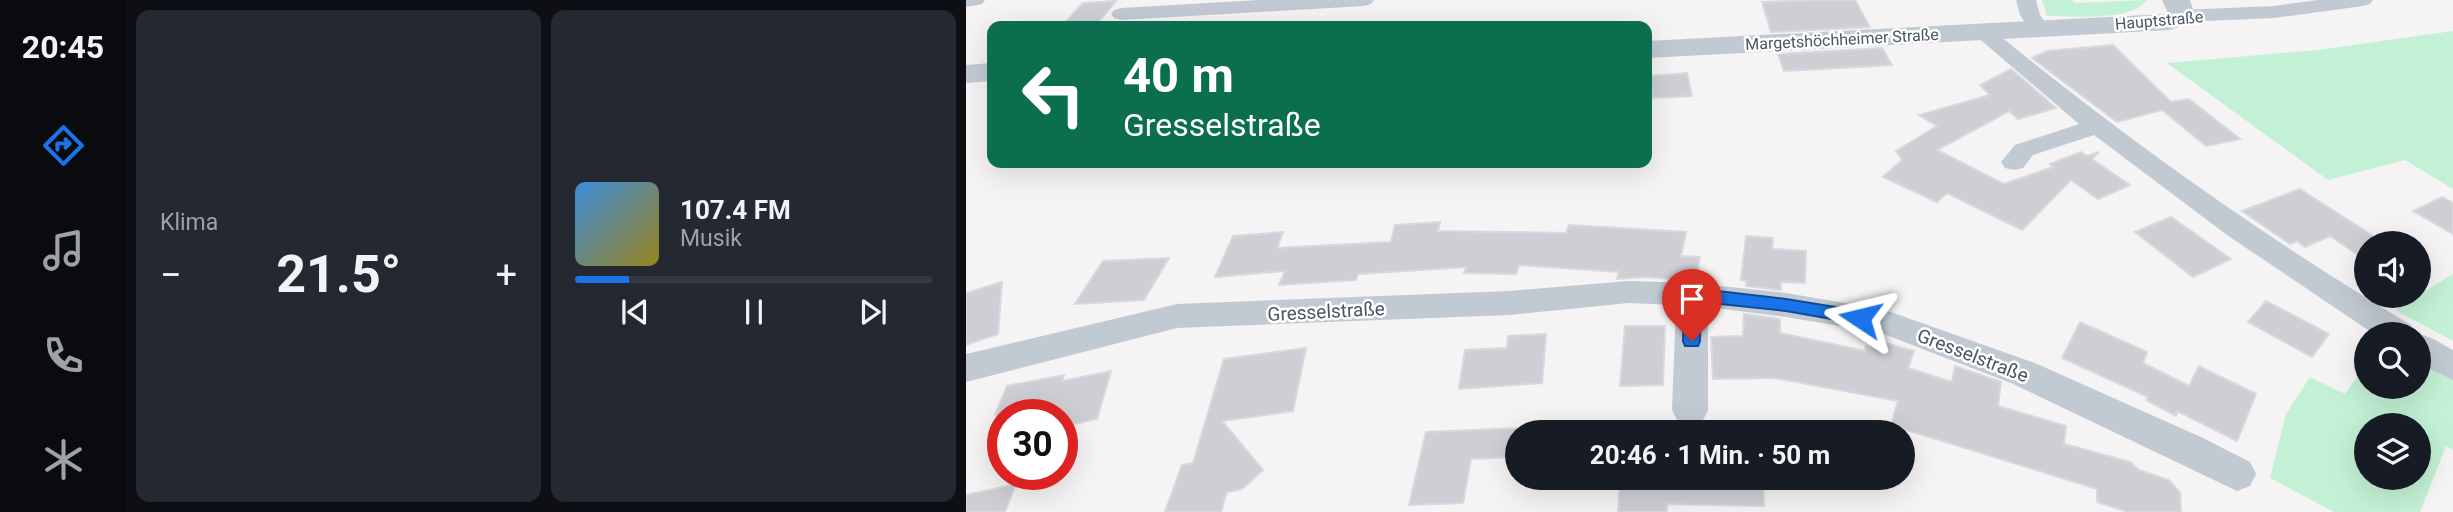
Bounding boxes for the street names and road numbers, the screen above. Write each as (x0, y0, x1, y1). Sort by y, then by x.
street label: Hauptstraße (2114, 7, 2204, 34)
street label: Margetshöchheimer Straße (1745, 25, 1939, 54)
street label: Gresselstraße (1267, 297, 1385, 326)
street label: Gresselstraße (1914, 324, 2032, 387)

